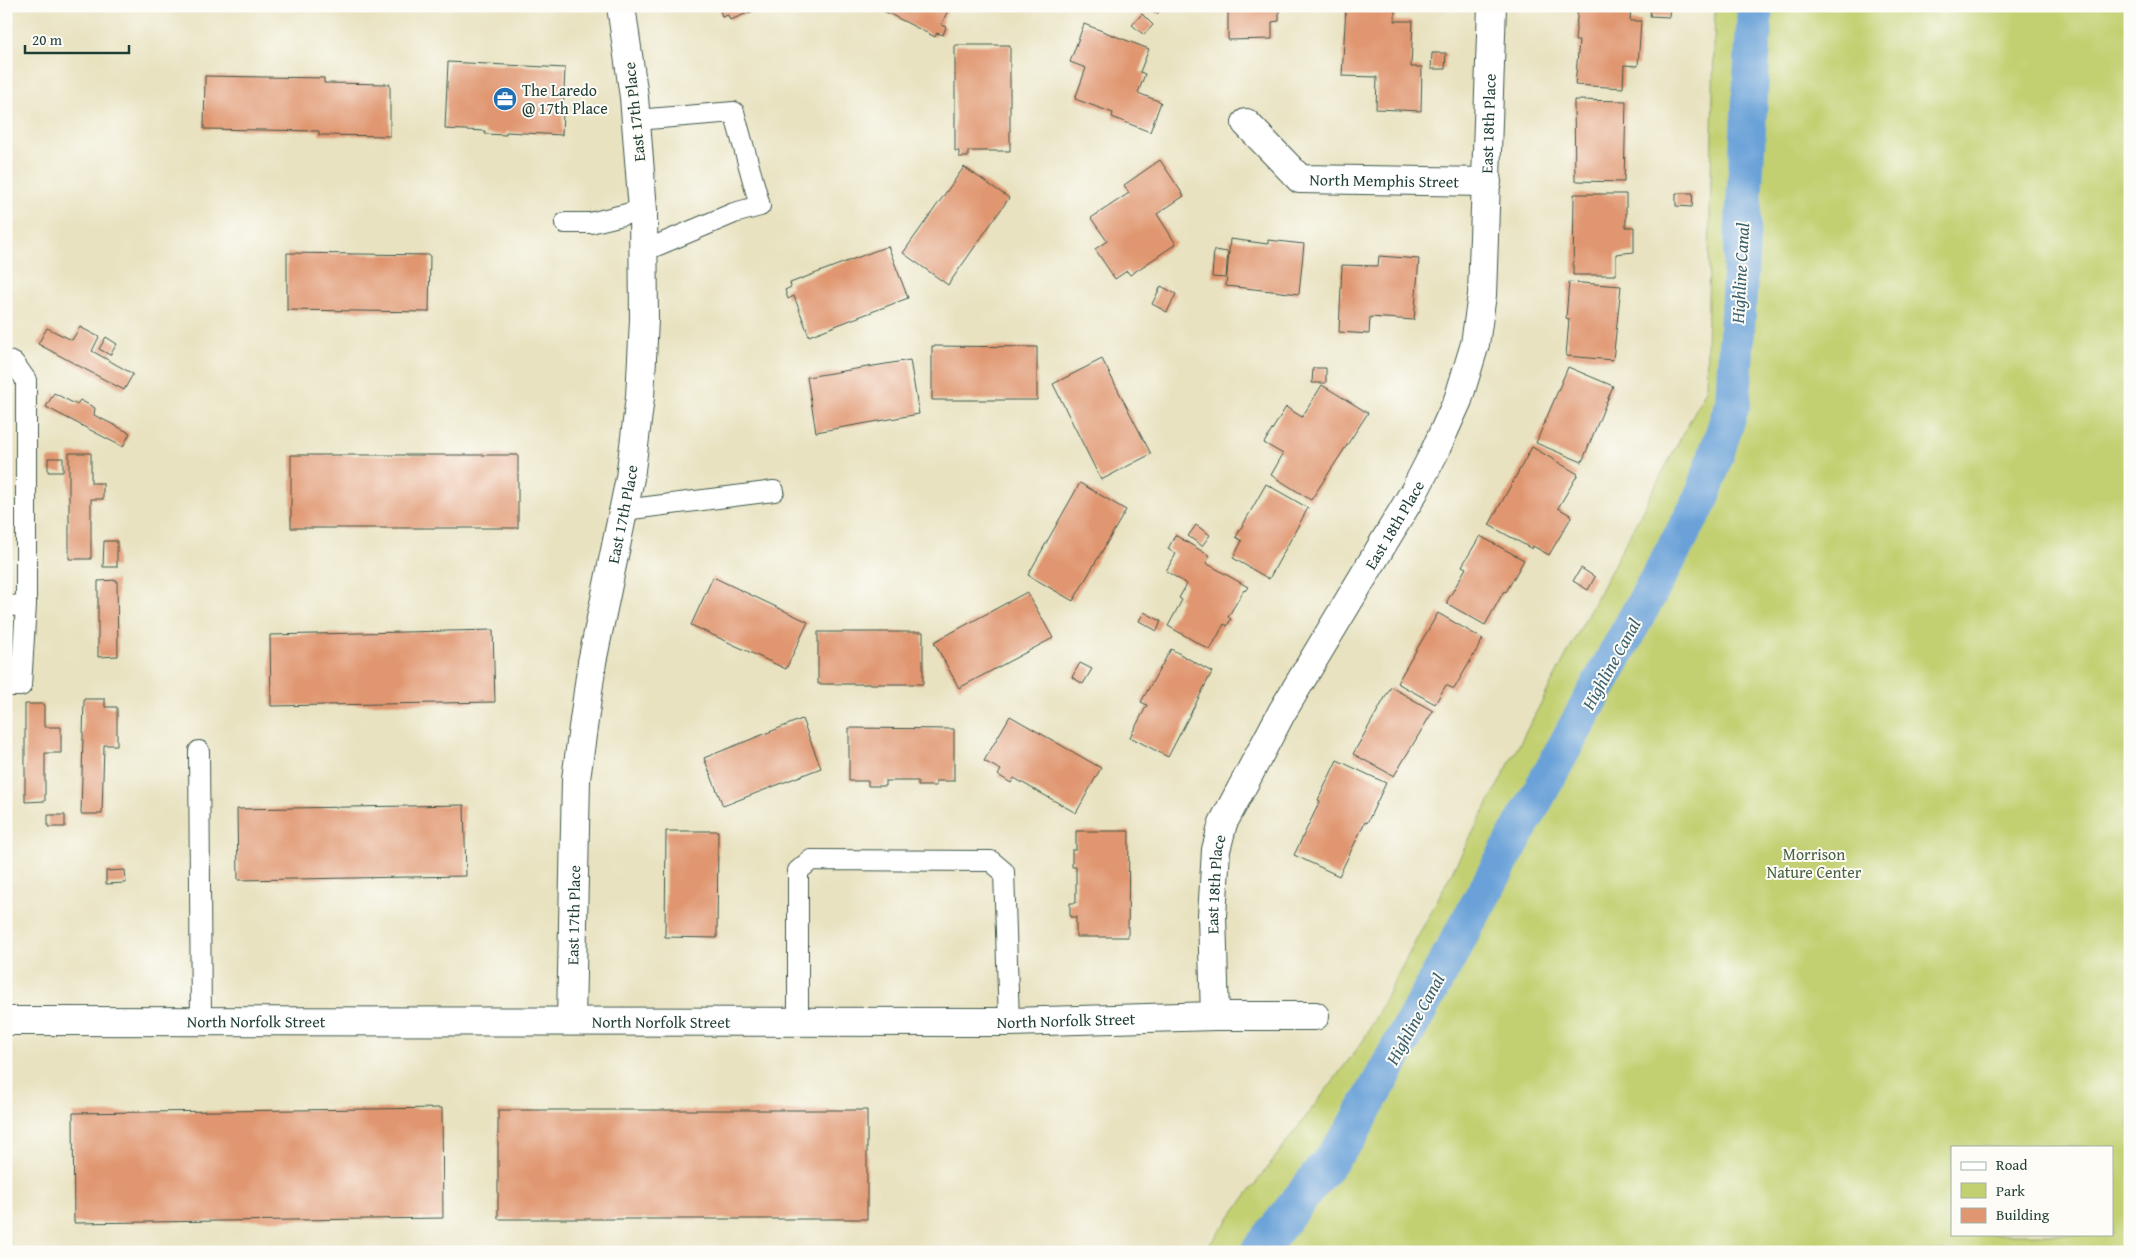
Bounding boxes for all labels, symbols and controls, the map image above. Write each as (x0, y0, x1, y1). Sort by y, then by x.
scale bar (25, 22, 129, 54)
text: 20 m (32, 29, 63, 50)
street label: East 17th Place (617, 61, 651, 163)
street label: East 18th Place (1474, 73, 1502, 174)
place label: The Laredo @ 17th Place (522, 78, 608, 120)
office icon: The Laredo @ 17th Place (492, 86, 518, 112)
street label: North Memphis Street (1309, 167, 1460, 194)
water label: Highline Canal (1724, 221, 1756, 325)
street label: East 17th Place (601, 464, 644, 566)
street label: East 18th Place (1358, 476, 1430, 574)
water label: Highline Canal (1574, 613, 1648, 716)
street label: East 18th Place (1200, 832, 1232, 934)
park label: Morrison Nature Center (1767, 842, 1862, 884)
street label: East 17th Place (560, 865, 586, 965)
water label: Highline Canal (1378, 968, 1452, 1071)
street label: North Norfolk Street (997, 1006, 1136, 1034)
street label: North Norfolk Street (187, 1009, 326, 1033)
street label: North Norfolk Street (592, 1010, 731, 1034)
legend (1951, 1146, 2114, 1236)
text: Road (1996, 1154, 2027, 1175)
text: Park (1996, 1180, 2025, 1201)
text: Building (1996, 1204, 2050, 1225)

